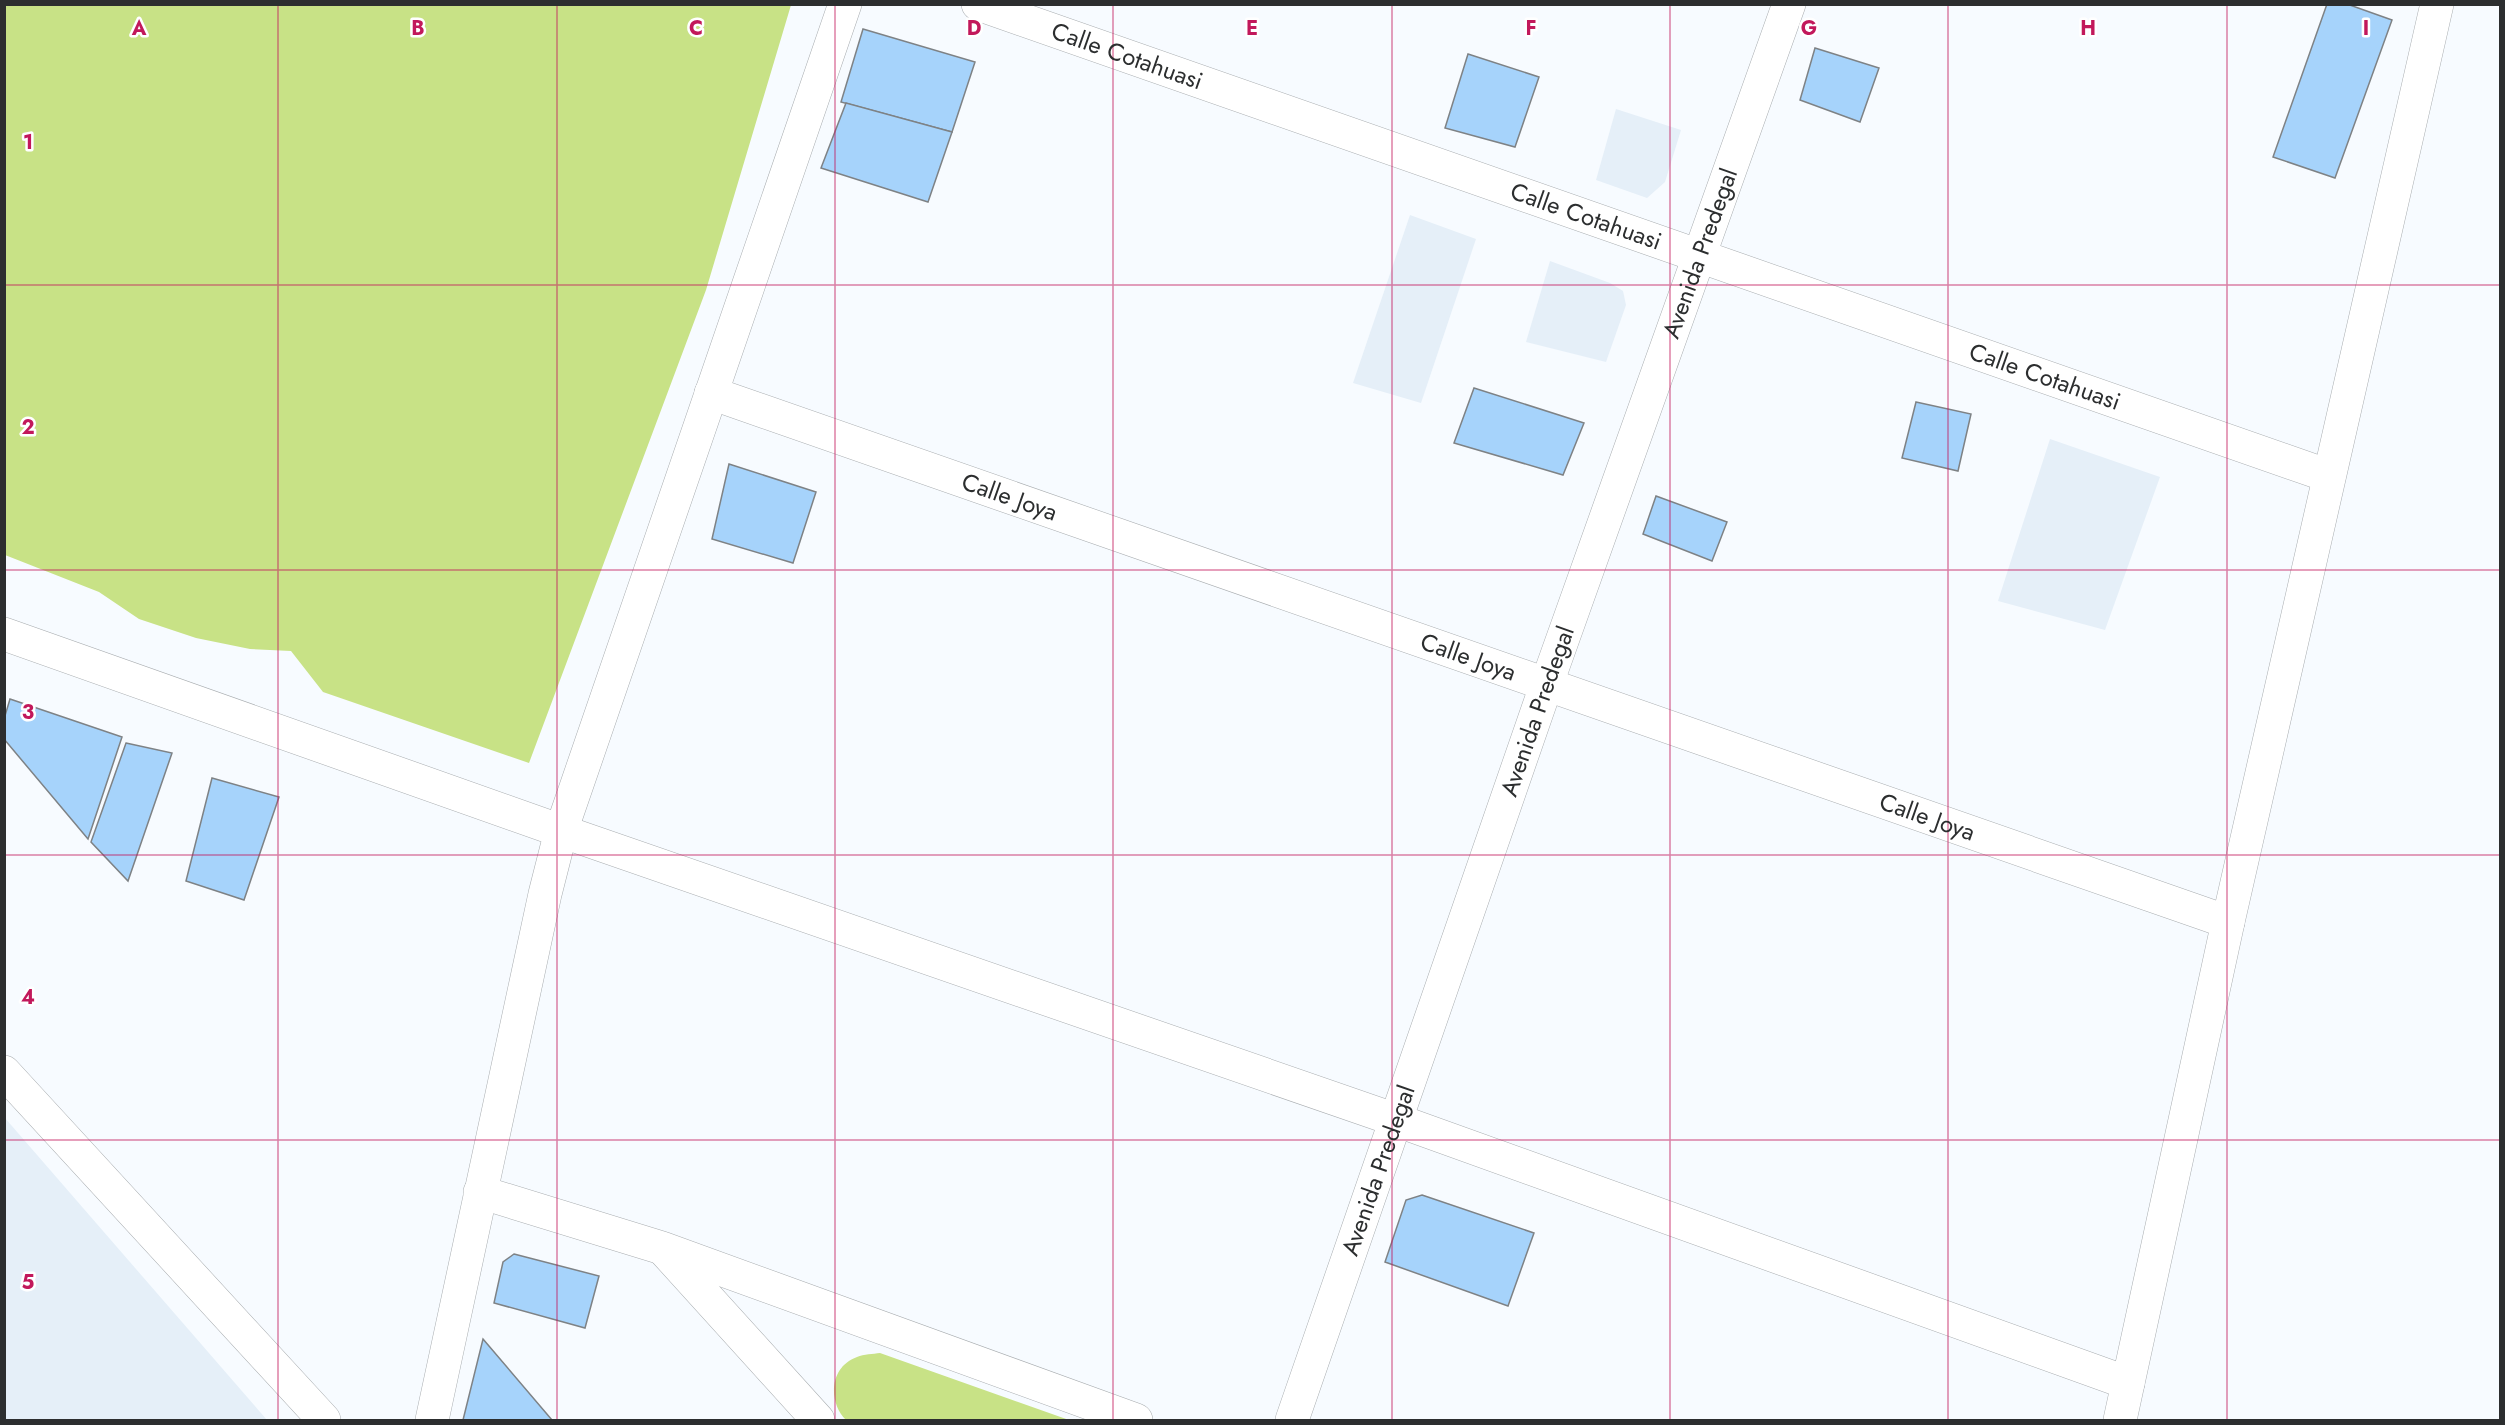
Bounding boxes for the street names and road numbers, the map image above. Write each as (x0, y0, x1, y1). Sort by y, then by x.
street label: Calle Cotahuasi (1047, 13, 1208, 98)
street label: Avenida Predegal (1653, 163, 1746, 343)
street label: Calle Cotahuasi (1506, 173, 1667, 259)
street label: Calle Cotahuasi (1964, 334, 2125, 419)
street label: Calle Joya (957, 464, 1062, 529)
street label: Avenida Predegal (1491, 621, 1583, 801)
street label: Calle Joya (1416, 624, 1521, 689)
street label: Calle Joya (1875, 784, 1980, 849)
street label: Avenida Predegal (1332, 1080, 1424, 1260)

